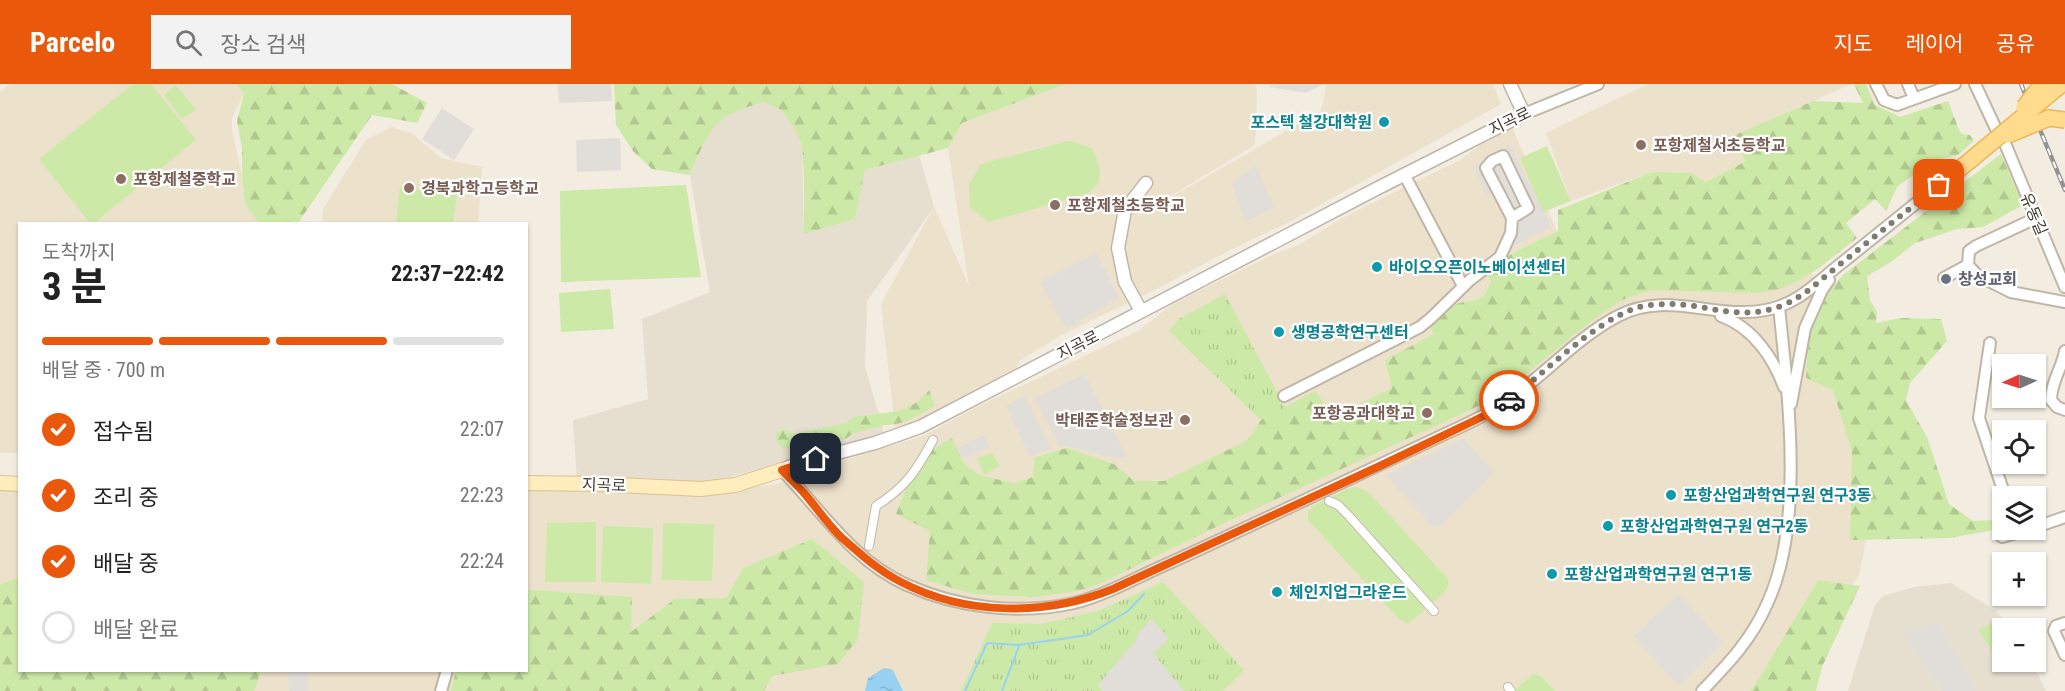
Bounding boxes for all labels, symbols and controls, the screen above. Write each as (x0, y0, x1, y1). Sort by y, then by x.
search box (151, 15, 571, 69)
text: Parcelo (30, 26, 115, 59)
icon: search (172, 26, 205, 59)
text: 장소 검색 (220, 32, 306, 57)
text: 지도 (1834, 32, 1872, 56)
text: 레이어 (1905, 32, 1963, 56)
text: 공유 (1996, 32, 2035, 56)
street label: 지곡로 (1486, 103, 1534, 139)
place label: 포스텍 철강대학원 (1251, 113, 1372, 132)
marker: 포스텍 철강대학원 (1377, 115, 1391, 129)
place label: 포항제철서초등학교 (1653, 136, 1786, 155)
marker: 포항제철서초등학교 (1634, 138, 1648, 152)
pin (1913, 159, 1964, 210)
icon: bag (1922, 168, 1955, 201)
place label: 포항제철중학교 (133, 170, 236, 189)
marker: 포항제철중학교 (114, 172, 128, 186)
place label: 경북과학고등학교 (421, 179, 539, 198)
marker: 경북과학고등학교 (402, 181, 416, 195)
street label: 유동길 (2017, 190, 2051, 238)
place label: 포항제철초등학교 (1067, 196, 1185, 215)
marker: 포항제철초등학교 (1048, 198, 1062, 212)
text: 도착까지 (42, 240, 116, 264)
place label: 바이오오픈이노베이션센터 (1389, 258, 1566, 277)
marker: 바이오오픈이노베이션센터 (1370, 260, 1384, 274)
text: 22:37–22:42 (391, 261, 504, 286)
text: 3 분 (42, 264, 107, 310)
place label: 창성교회 (1958, 270, 2017, 289)
marker: 창성교회 (1939, 272, 1953, 286)
place label: 생명공학연구센터 (1291, 323, 1409, 342)
marker: 생명공학연구센터 (1272, 325, 1286, 339)
street label: 지곡로 (1054, 326, 1102, 363)
north arrow (1992, 354, 2046, 408)
map controls (1992, 354, 2046, 672)
text: 배달 중 · 700 m (42, 358, 165, 382)
courier (1479, 370, 1539, 430)
icon: car (1493, 384, 1526, 417)
place label: 포항공과대학교 (1312, 404, 1415, 423)
marker: 포항공과대학교 (1420, 406, 1434, 420)
place label: 박태준학술정보관 (1055, 411, 1173, 430)
icon: check (42, 413, 75, 446)
marker: 박태준학술정보관 (1178, 413, 1192, 427)
text: 22:07 (460, 417, 504, 441)
text: 접수됨 (93, 419, 154, 444)
button: locate (1992, 420, 2046, 474)
pin (790, 433, 841, 484)
icon: home (799, 442, 832, 475)
street label: 지곡로 (582, 475, 627, 495)
icon: check (42, 479, 75, 512)
text: 22:23 (460, 483, 504, 507)
text: 조리 중 (93, 485, 159, 510)
place label: 포항산업과학연구원 연구3동 (1683, 486, 1871, 505)
button: layers (1992, 486, 2046, 540)
marker: 포항산업과학연구원 연구3동 (1664, 488, 1678, 502)
place label: 포항산업과학연구원 연구2동 (1620, 517, 1808, 536)
marker: 포항산업과학연구원 연구2동 (1601, 519, 1615, 533)
icon: check (42, 545, 75, 578)
text: 22:24 (460, 549, 504, 573)
text: 배달 중 (93, 551, 159, 576)
button: + (1992, 552, 2046, 606)
place label: 포항산업과학연구원 연구1동 (1564, 565, 1752, 584)
marker: 포항산업과학연구원 연구1동 (1545, 567, 1559, 581)
place label: 체인지업그라운드 (1289, 583, 1407, 602)
marker: 체인지업그라운드 (1270, 585, 1284, 599)
text: 배달 완료 (93, 617, 179, 642)
button: − (1992, 618, 2046, 672)

